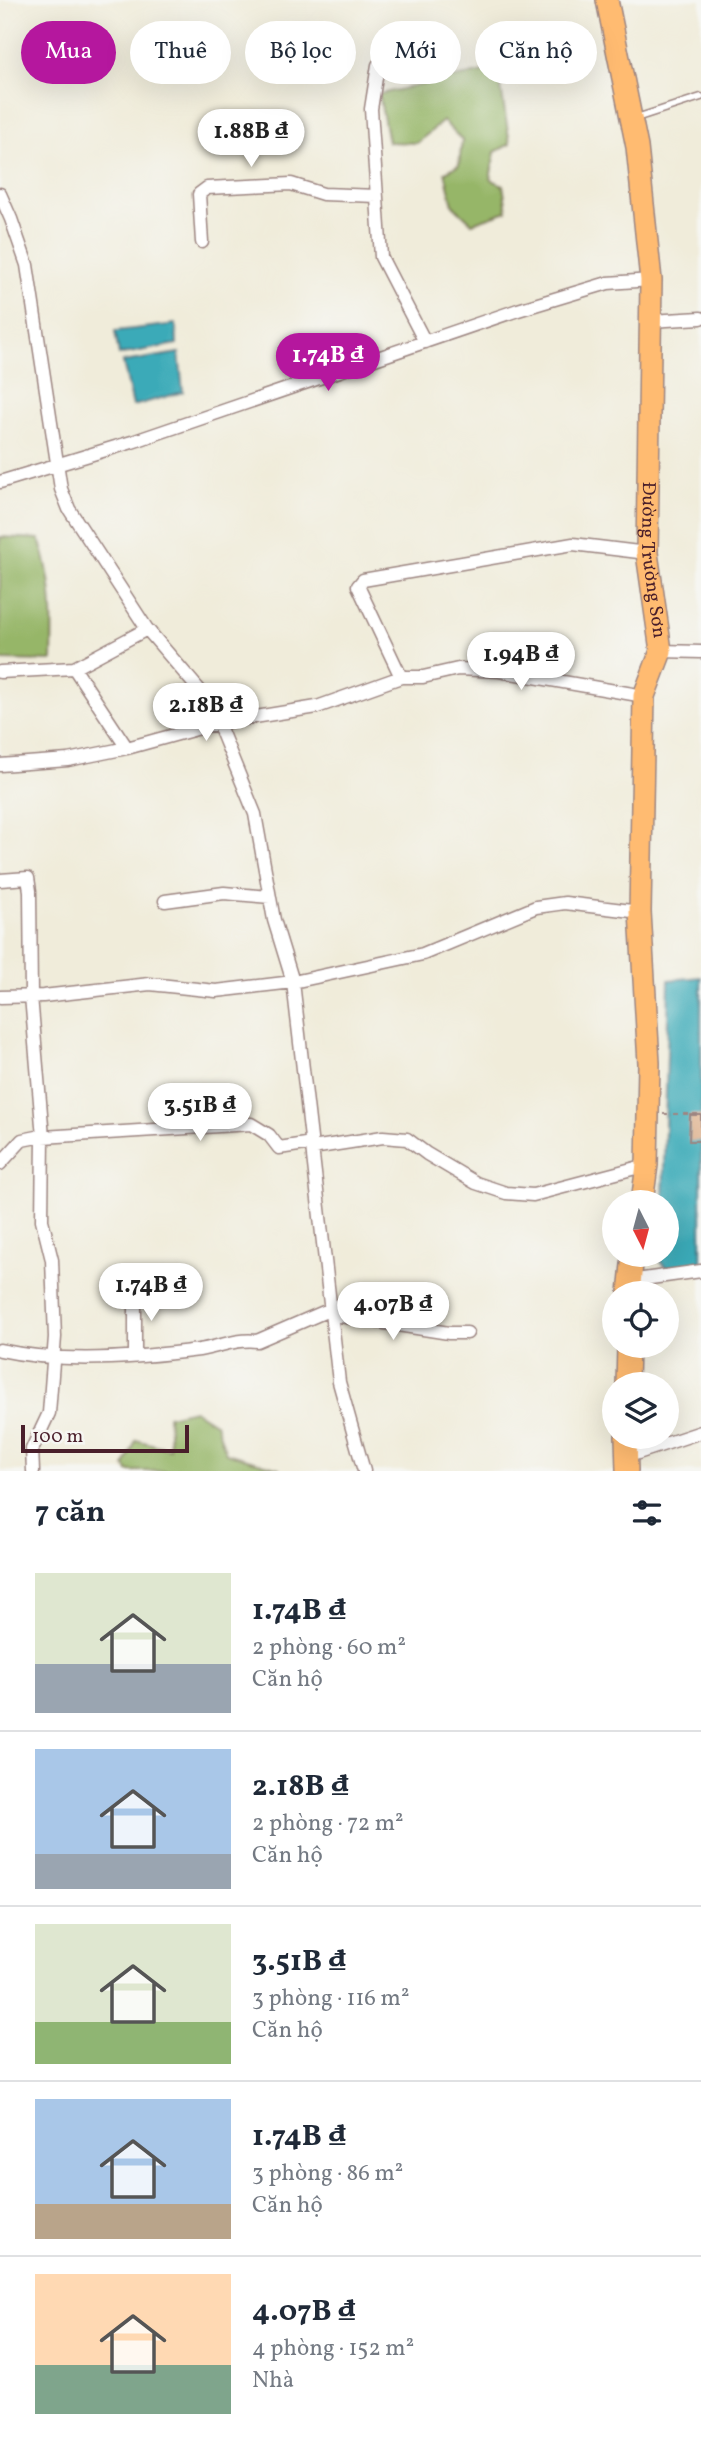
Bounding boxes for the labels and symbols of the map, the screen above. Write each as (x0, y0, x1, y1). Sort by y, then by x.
pin: 1.88B ₫ (186, 110, 316, 169)
pin: 1.74B ₫ (263, 334, 393, 393)
street label: Đường Trường Sơn (634, 481, 672, 640)
pin: 1.94B ₫ (456, 632, 586, 692)
pin: 2.18B ₫ (141, 684, 271, 743)
pin: 3.51B ₫ (135, 1084, 265, 1143)
north arrow (602, 1190, 679, 1267)
pin: 1.74B ₫ (86, 1264, 216, 1323)
pin: 4.07B ₫ (328, 1282, 458, 1342)
scale bar (21, 1422, 189, 1454)

